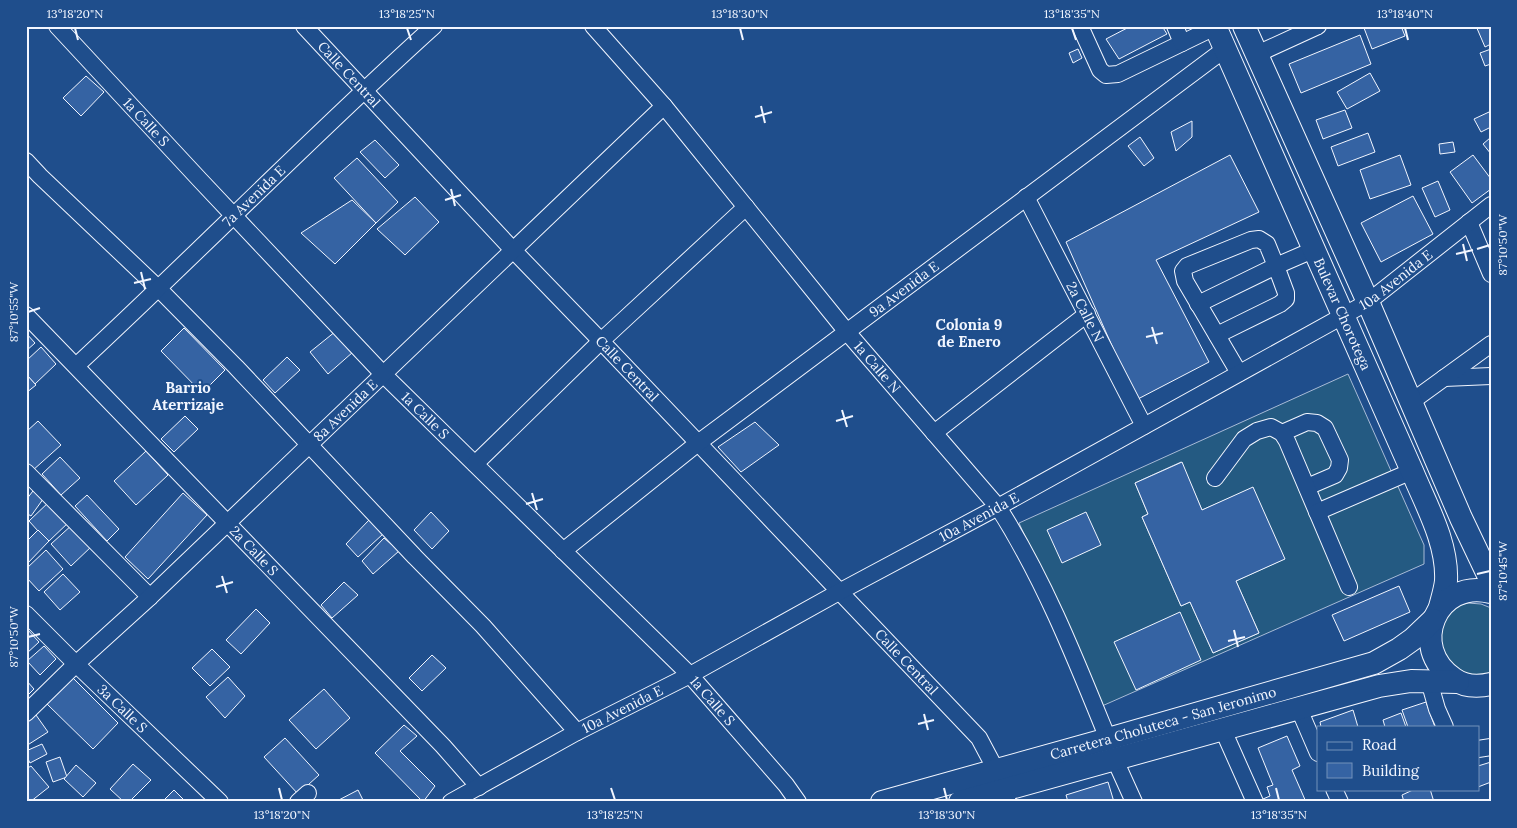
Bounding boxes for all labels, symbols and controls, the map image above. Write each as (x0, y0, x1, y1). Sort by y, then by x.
text: 13°18'20"N (47, 6, 103, 21)
text: 13°18'25"N (379, 6, 435, 21)
text: 13°18'30"N (712, 6, 768, 21)
text: 13°18'35"N (1044, 6, 1100, 21)
text: 13°18'40"N (1377, 6, 1433, 21)
street label: Calle Central (314, 37, 384, 111)
street label: 1a Calle S (119, 94, 173, 150)
street label: 7a Avenida E (219, 161, 289, 231)
text: 87°10'50"W (1495, 213, 1510, 276)
street label: 10a Avenida E (1356, 245, 1436, 314)
street label: Bulevar Chorotega (1310, 255, 1375, 373)
street label: 9a Avenida E (865, 257, 943, 321)
street label: 2a Calle N (1062, 279, 1108, 345)
text: 87°10'55"W (6, 281, 21, 342)
district label: Colonia 9 de Enero (936, 315, 1002, 351)
street label: Calle Central (592, 332, 663, 405)
street label: 1a Calle N (850, 337, 905, 397)
street label: 8a Avenida E (309, 375, 382, 445)
district label: Barrio Aterrizaje (152, 378, 224, 414)
street label: 1a Calle S (398, 388, 453, 443)
street label: 10a Avenida E (936, 488, 1022, 546)
street label: 2a Calle S (226, 522, 282, 579)
text: 87°10'45"W (1495, 540, 1510, 601)
text: 87°10'50"W (6, 605, 21, 668)
street label: Calle Central (871, 625, 942, 699)
street label: 1a Calle S (686, 672, 739, 729)
street label: 3a Calle S (94, 680, 151, 737)
street label: 10a Avenida E (579, 681, 666, 737)
street label: Carretera Choluteca - San Jeronimo (1048, 682, 1278, 764)
legend (1317, 726, 1480, 790)
text: Road (1362, 735, 1397, 754)
text: Building (1362, 761, 1420, 780)
text: 13°18'20"N (254, 807, 310, 822)
text: 13°18'25"N (587, 807, 643, 822)
text: 13°18'30"N (919, 807, 975, 822)
text: 13°18'35"N (1251, 807, 1307, 822)

